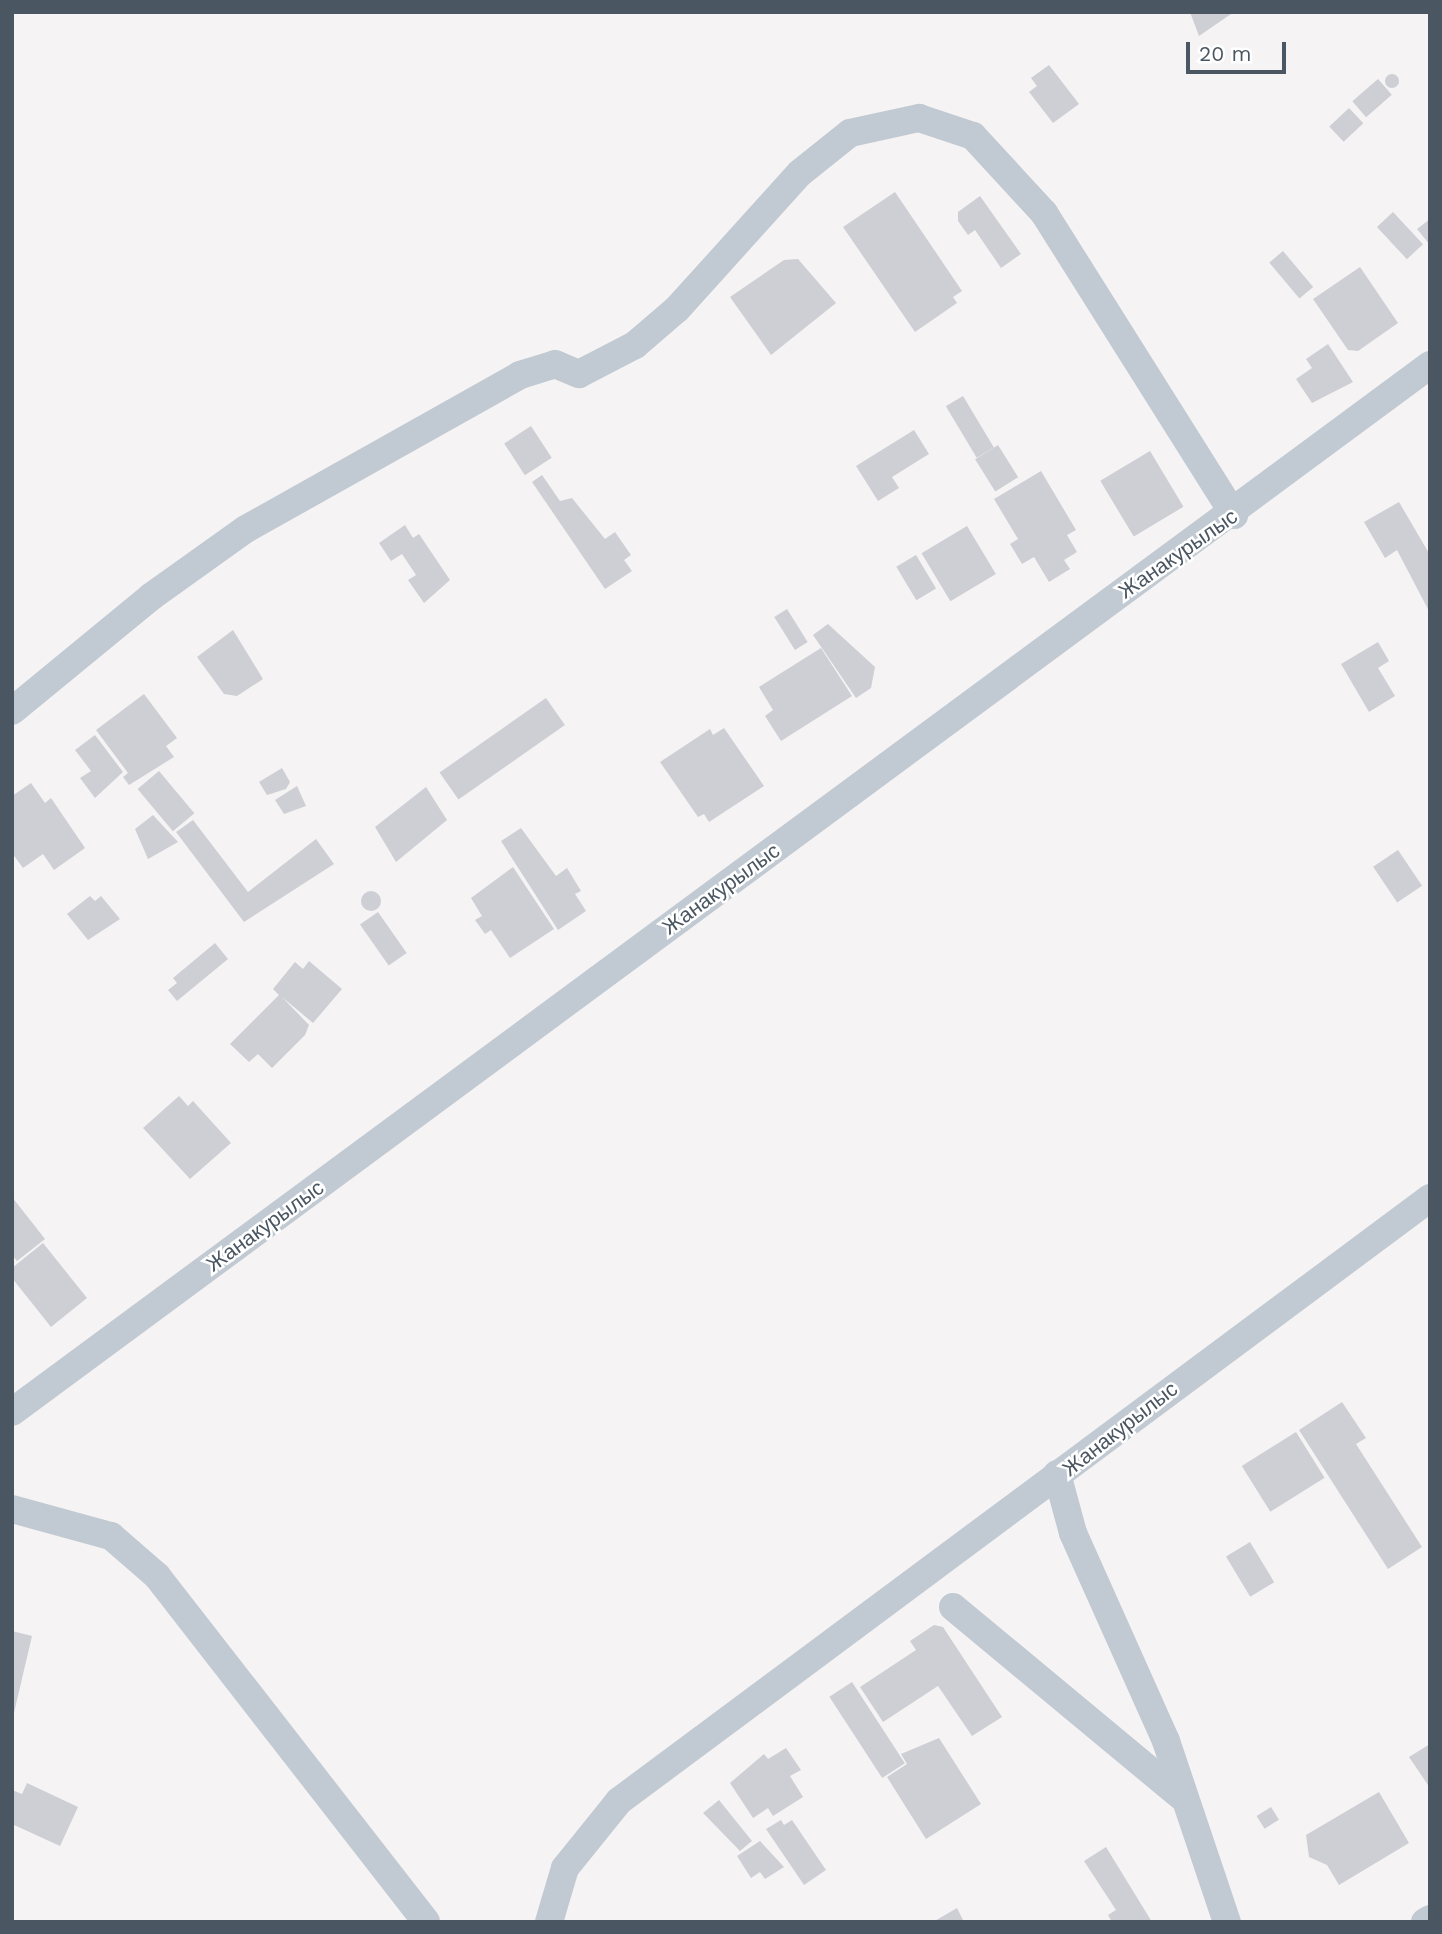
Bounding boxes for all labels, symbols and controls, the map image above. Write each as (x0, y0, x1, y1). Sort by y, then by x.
scale bar (1190, 28, 1290, 72)
text: 20 m (1199, 41, 1251, 66)
street label: Жанакурылыс (1114, 504, 1242, 604)
street label: Жанакурылыс (657, 838, 785, 940)
street label: Жанакурылыс (201, 1175, 329, 1277)
street label: Жанакурылыс (1058, 1376, 1182, 1482)

